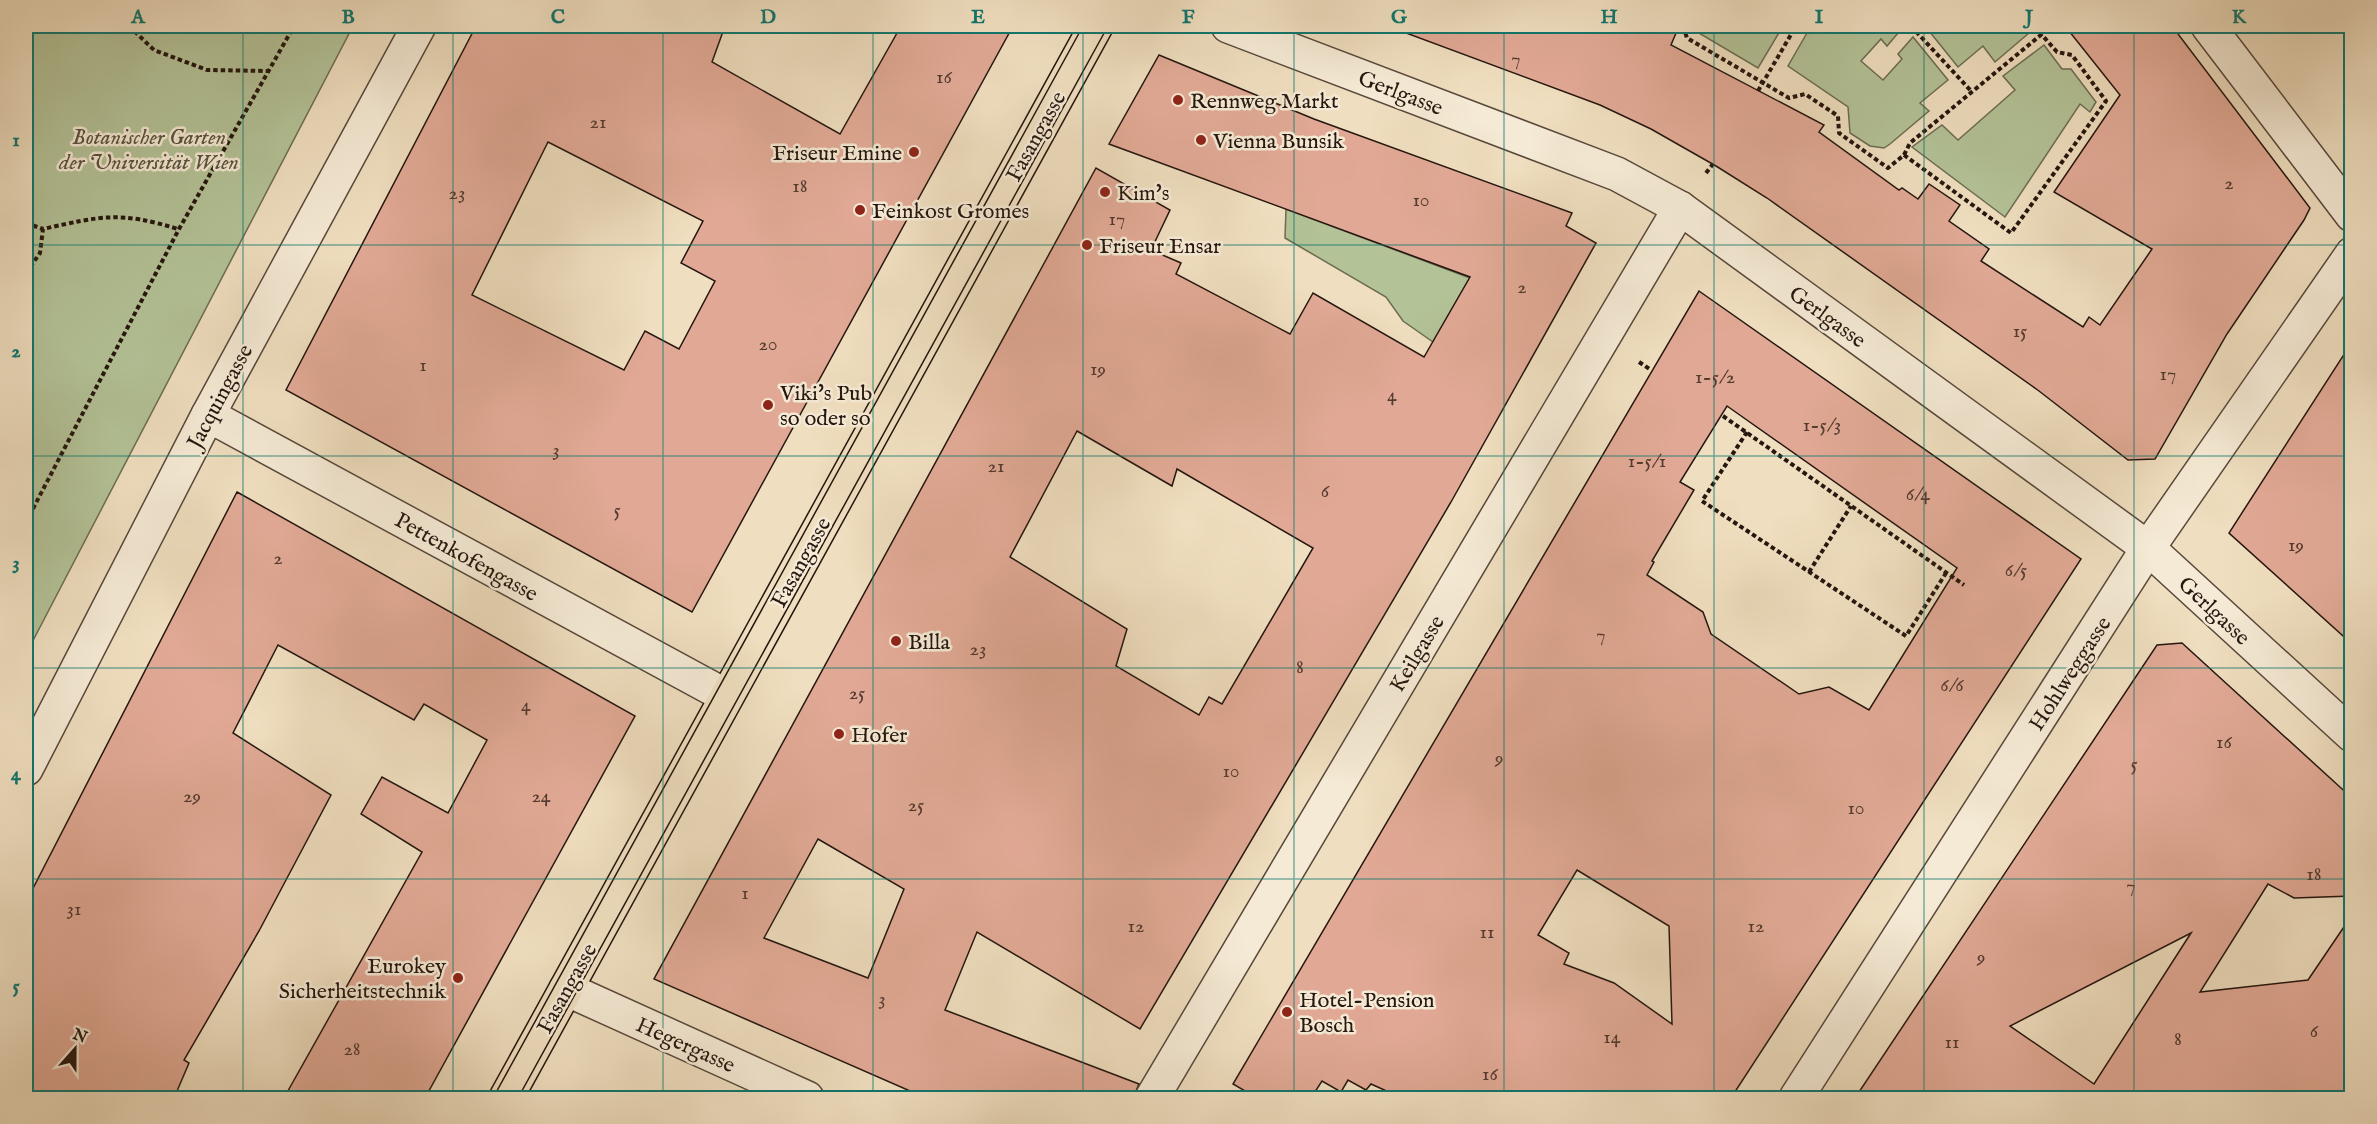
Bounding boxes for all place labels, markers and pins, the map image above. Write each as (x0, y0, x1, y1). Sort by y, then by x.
place label: Rennweg Markt (1190, 88, 1339, 116)
marker: Rennweg Markt (1171, 93, 1185, 107)
place label: Vienna Bunsik (1212, 128, 1344, 156)
marker: Vienna Bunsik (1194, 133, 1208, 147)
place label: Friseur Emine (772, 140, 902, 168)
marker: Friseur Emine (907, 145, 921, 159)
place label: Kim's (1117, 180, 1169, 208)
marker: Kim's (1098, 185, 1112, 199)
place label: Feinkost Gromes (872, 198, 1029, 226)
marker: Feinkost Gromes (853, 203, 867, 217)
place label: Friseur Ensar (1099, 233, 1221, 261)
marker: Friseur Ensar (1080, 238, 1094, 252)
place label: Viki's Pub so oder so (779, 380, 873, 433)
marker: Viki's Pub so oder so (761, 398, 775, 412)
place label: Billa (908, 629, 950, 657)
marker: Billa (889, 634, 903, 648)
place label: Hofer (851, 722, 907, 750)
marker: Hofer (832, 727, 846, 741)
place label: Eurokey Sicherheitstechnik (279, 953, 446, 1006)
marker: Eurokey Sicherheitstechnik (451, 971, 465, 985)
place label: Hotel-Pension Bosch (1299, 987, 1435, 1040)
marker: Hotel-Pension Bosch (1280, 1005, 1294, 1019)

